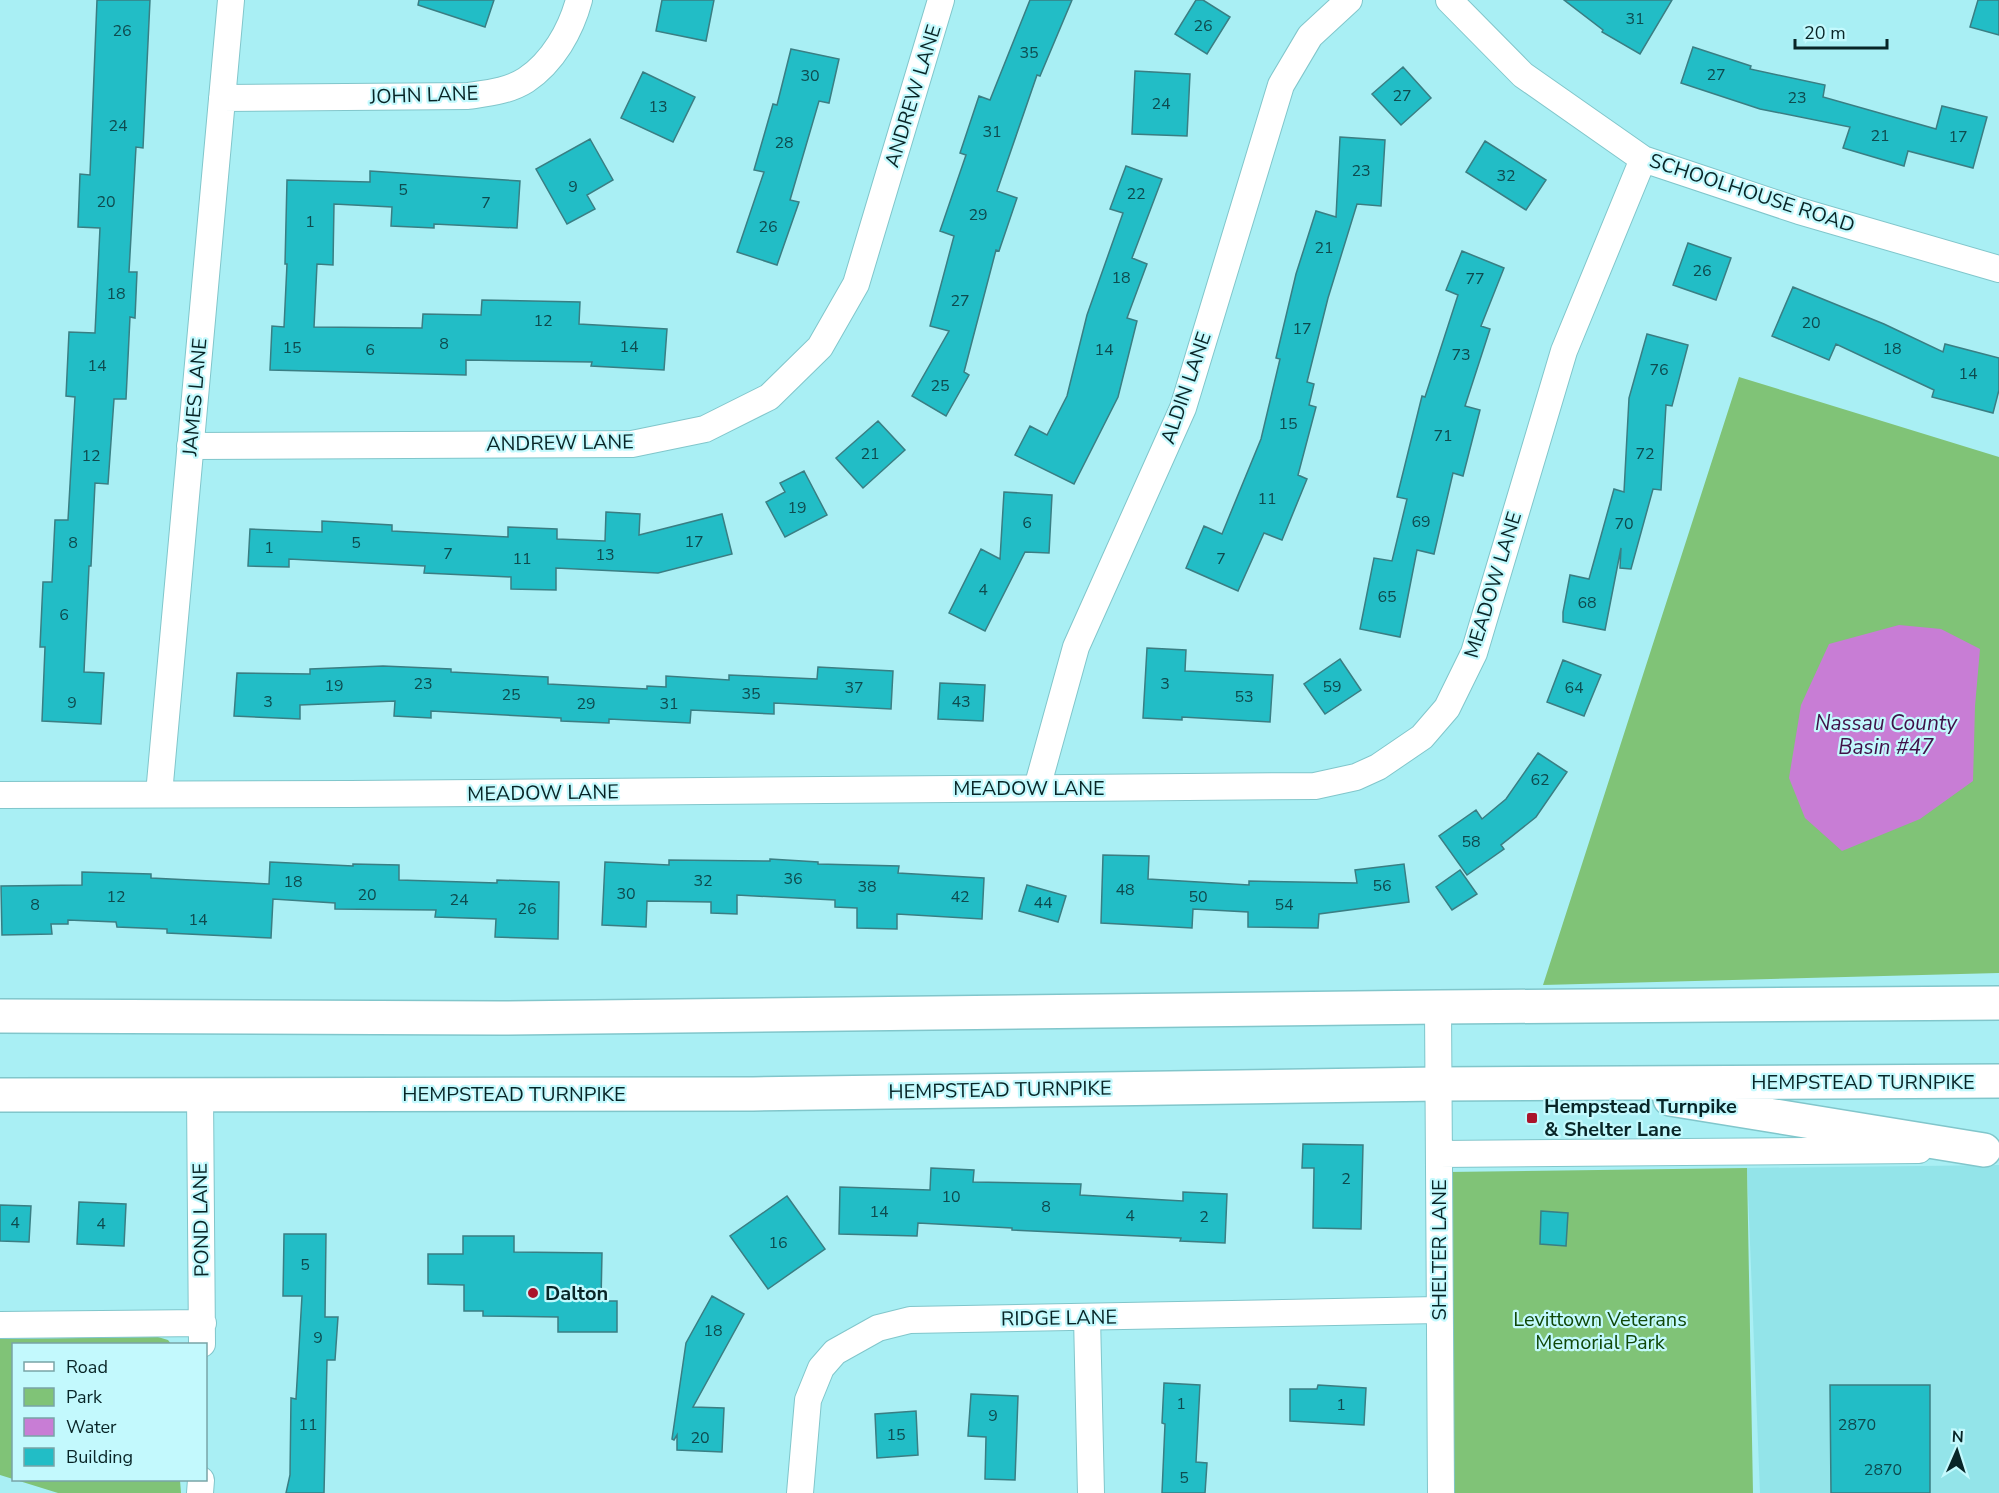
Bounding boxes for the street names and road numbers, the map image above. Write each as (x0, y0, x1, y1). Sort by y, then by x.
street label: ANDREW LANE (878, 21, 948, 171)
street label: JOHN LANE (368, 80, 479, 110)
street label: SCHOOLHOUSE ROAD (1646, 147, 1858, 239)
street label: ALDIN LANE (1154, 328, 1218, 448)
street label: JAMES LANE (176, 337, 214, 458)
street label: ANDREW LANE (486, 428, 634, 458)
street label: MEADOW LANE (1458, 509, 1528, 661)
street label: MEADOW LANE (953, 775, 1105, 802)
street label: MEADOW LANE (467, 778, 619, 808)
street label: HEMPSTEAD TURNPIKE (1751, 1069, 1975, 1096)
street label: HEMPSTEAD TURNPIKE (888, 1075, 1112, 1105)
street label: HEMPSTEAD TURNPIKE (402, 1081, 626, 1108)
street label: POND LANE (187, 1163, 215, 1277)
street label: SHELTER LANE (1426, 1179, 1453, 1321)
street label: RIDGE LANE (1001, 1303, 1117, 1333)

